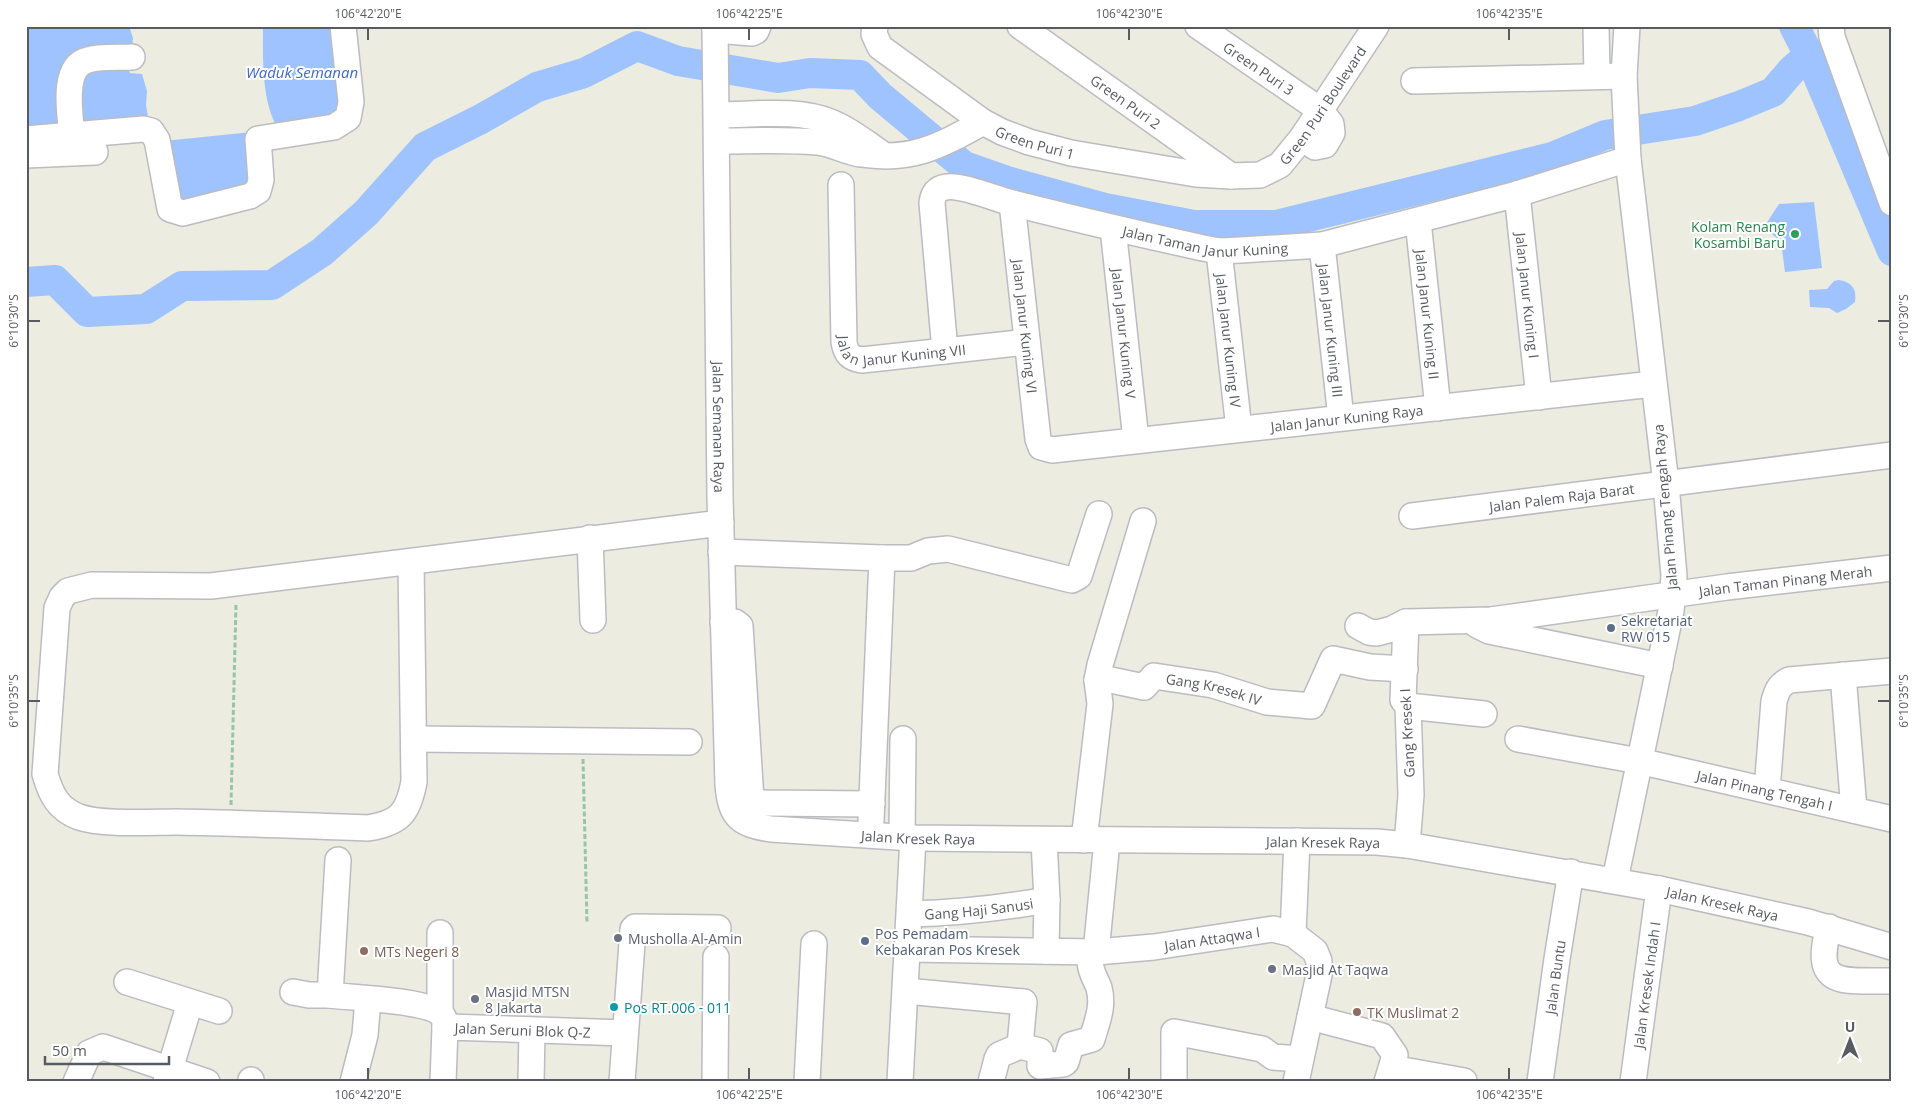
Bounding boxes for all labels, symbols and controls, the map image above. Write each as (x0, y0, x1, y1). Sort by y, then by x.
text: 106°42'20"E (334, 5, 402, 22)
text: 106°42'25"E (715, 5, 783, 22)
text: 106°42'30"E (1095, 5, 1163, 22)
text: 106°42'35"E (1475, 5, 1543, 22)
street label: Green Puri 3 (1220, 37, 1298, 99)
street label: Green Puri Boulevard (1275, 42, 1370, 169)
water label: Waduk Semanan (246, 62, 358, 82)
street label: Green Puri 2 (1087, 70, 1165, 133)
street label: Green Puri 1 (992, 121, 1077, 163)
place label: Kolam Renang Kosambi Baru (1691, 217, 1785, 252)
street label: Jalan Taman Janur Kuning (1119, 220, 1289, 261)
marker: Kolam Renang Kosambi Baru (1789, 228, 1801, 240)
street label: Jalan Janur Kuning I (1512, 230, 1544, 359)
street label: Jalan Janur Kuning II (1411, 247, 1444, 380)
street label: Jalan Janur Kuning VI (1009, 256, 1042, 394)
street label: Jalan Janur Kuning III (1314, 261, 1348, 398)
street label: Jalan Janur Kuning V (1108, 265, 1141, 400)
street label: Jalan Janur Kuning IV (1212, 270, 1246, 409)
text: 6°10'30"S (5, 294, 22, 348)
text: 6°10'30"S (1895, 294, 1912, 348)
street label: Jalan Janur Kuning VII (834, 334, 967, 370)
street label: Jalan Semanan Raya (709, 359, 729, 493)
street label: Jalan Janur Kuning Raya (1267, 400, 1424, 436)
street label: Jalan Pinang Tengah Raya (1648, 423, 1682, 593)
street label: Jalan Palem Raja Barat (1486, 478, 1635, 516)
street label: Jalan Taman Pinang Merah (1696, 561, 1873, 601)
place label: Sekretariat RW 015 (1621, 611, 1692, 646)
marker: Sekretariat RW 015 (1605, 622, 1617, 634)
street label: Gang Kresek IV (1165, 668, 1264, 709)
text: 6°10'35"S (5, 674, 22, 728)
text: 6°10'35"S (1895, 674, 1912, 728)
street label: Gang Kresek I (1395, 688, 1419, 778)
street label: Jalan Pinang Tengah I (1693, 765, 1835, 815)
street label: Jalan Kresek Raya (859, 825, 975, 848)
street label: Jalan Kresek Raya (1264, 832, 1380, 852)
street label: Jalan Kresek Raya (1663, 881, 1780, 925)
street label: Gang Haji Sanusi (924, 893, 1035, 923)
street label: Jalan Kresek Indah I (1628, 920, 1664, 1051)
street label: Jalan Attaqwa I (1161, 922, 1261, 955)
place label: Pos Pemadam Kebakaran Pos Kresek (875, 924, 1020, 959)
place label: Musholla Al-Amin (628, 929, 742, 948)
marker: Musholla Al-Amin (612, 932, 624, 944)
marker: Pos Pemadam Kebakaran Pos Kresek (859, 935, 871, 947)
street label: Jalan Buntu (1540, 938, 1569, 1017)
place label: MTs Negeri 8 (374, 942, 459, 961)
marker: MTs Negeri 8 (358, 945, 370, 957)
place label: Masjid At Taqwa (1282, 960, 1388, 979)
marker: Masjid At Taqwa (1266, 963, 1278, 975)
place label: Masjid MTSN 8 Jakarta (485, 982, 570, 1017)
marker: Masjid MTSN 8 Jakarta (469, 993, 481, 1005)
place label: Pos RT.006 - 011 (624, 998, 731, 1017)
marker: Pos RT.006 - 011 (608, 1001, 620, 1013)
place label: TK Muslimat 2 (1367, 1003, 1459, 1022)
marker: TK Muslimat 2 (1351, 1006, 1363, 1018)
north arrow (1826, 1016, 1876, 1066)
text: U (1845, 1017, 1855, 1036)
street label: Jalan Seruni Blok Q-Z (452, 1018, 591, 1041)
scale bar (45, 1033, 169, 1065)
text: 50 m (52, 1040, 87, 1060)
text: 106°42'20"E (334, 1086, 402, 1103)
text: 106°42'25"E (715, 1086, 783, 1103)
text: 106°42'30"E (1095, 1086, 1163, 1103)
text: 106°42'35"E (1475, 1086, 1543, 1103)

